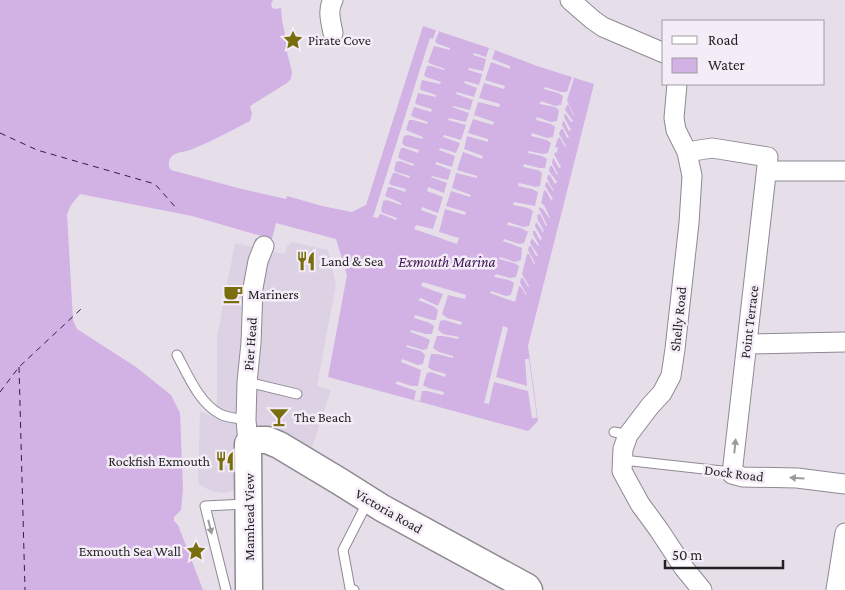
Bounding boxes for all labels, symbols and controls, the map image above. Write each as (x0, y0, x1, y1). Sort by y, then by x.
legend (662, 20, 825, 85)
place icon: Pirate Cove (282, 29, 304, 51)
place label: Pirate Cove (308, 32, 371, 48)
text: Road (708, 32, 739, 48)
text: Water (708, 57, 745, 73)
restaurant icon: Land & Sea (295, 250, 317, 272)
place label: Land & Sea (321, 253, 384, 269)
water label: Exmouth Marina (398, 254, 496, 270)
cafe icon: Mariners (222, 283, 244, 305)
street label: Shelly Road (667, 285, 689, 352)
street label: Point Terrace (737, 285, 761, 359)
place label: Mariners (248, 286, 299, 302)
street label: Pier Head (240, 316, 260, 371)
bar icon: The Beach (268, 406, 290, 428)
place label: The Beach (294, 409, 352, 425)
one-way arrow (731, 437, 739, 453)
restaurant icon: Rockfish Exmouth (214, 450, 236, 472)
place label: Rockfish Exmouth (108, 453, 210, 469)
street label: Dock Road (703, 461, 765, 485)
street label: Mamhead View (241, 473, 257, 561)
one-way arrow (788, 474, 804, 482)
street label: Victoria Road (353, 485, 426, 537)
one-way arrow (206, 520, 214, 535)
scale bar (665, 538, 782, 570)
place icon: Exmouth Sea Wall (185, 540, 207, 562)
place label: Exmouth Sea Wall (79, 543, 181, 559)
text: 50 m (672, 547, 702, 563)

